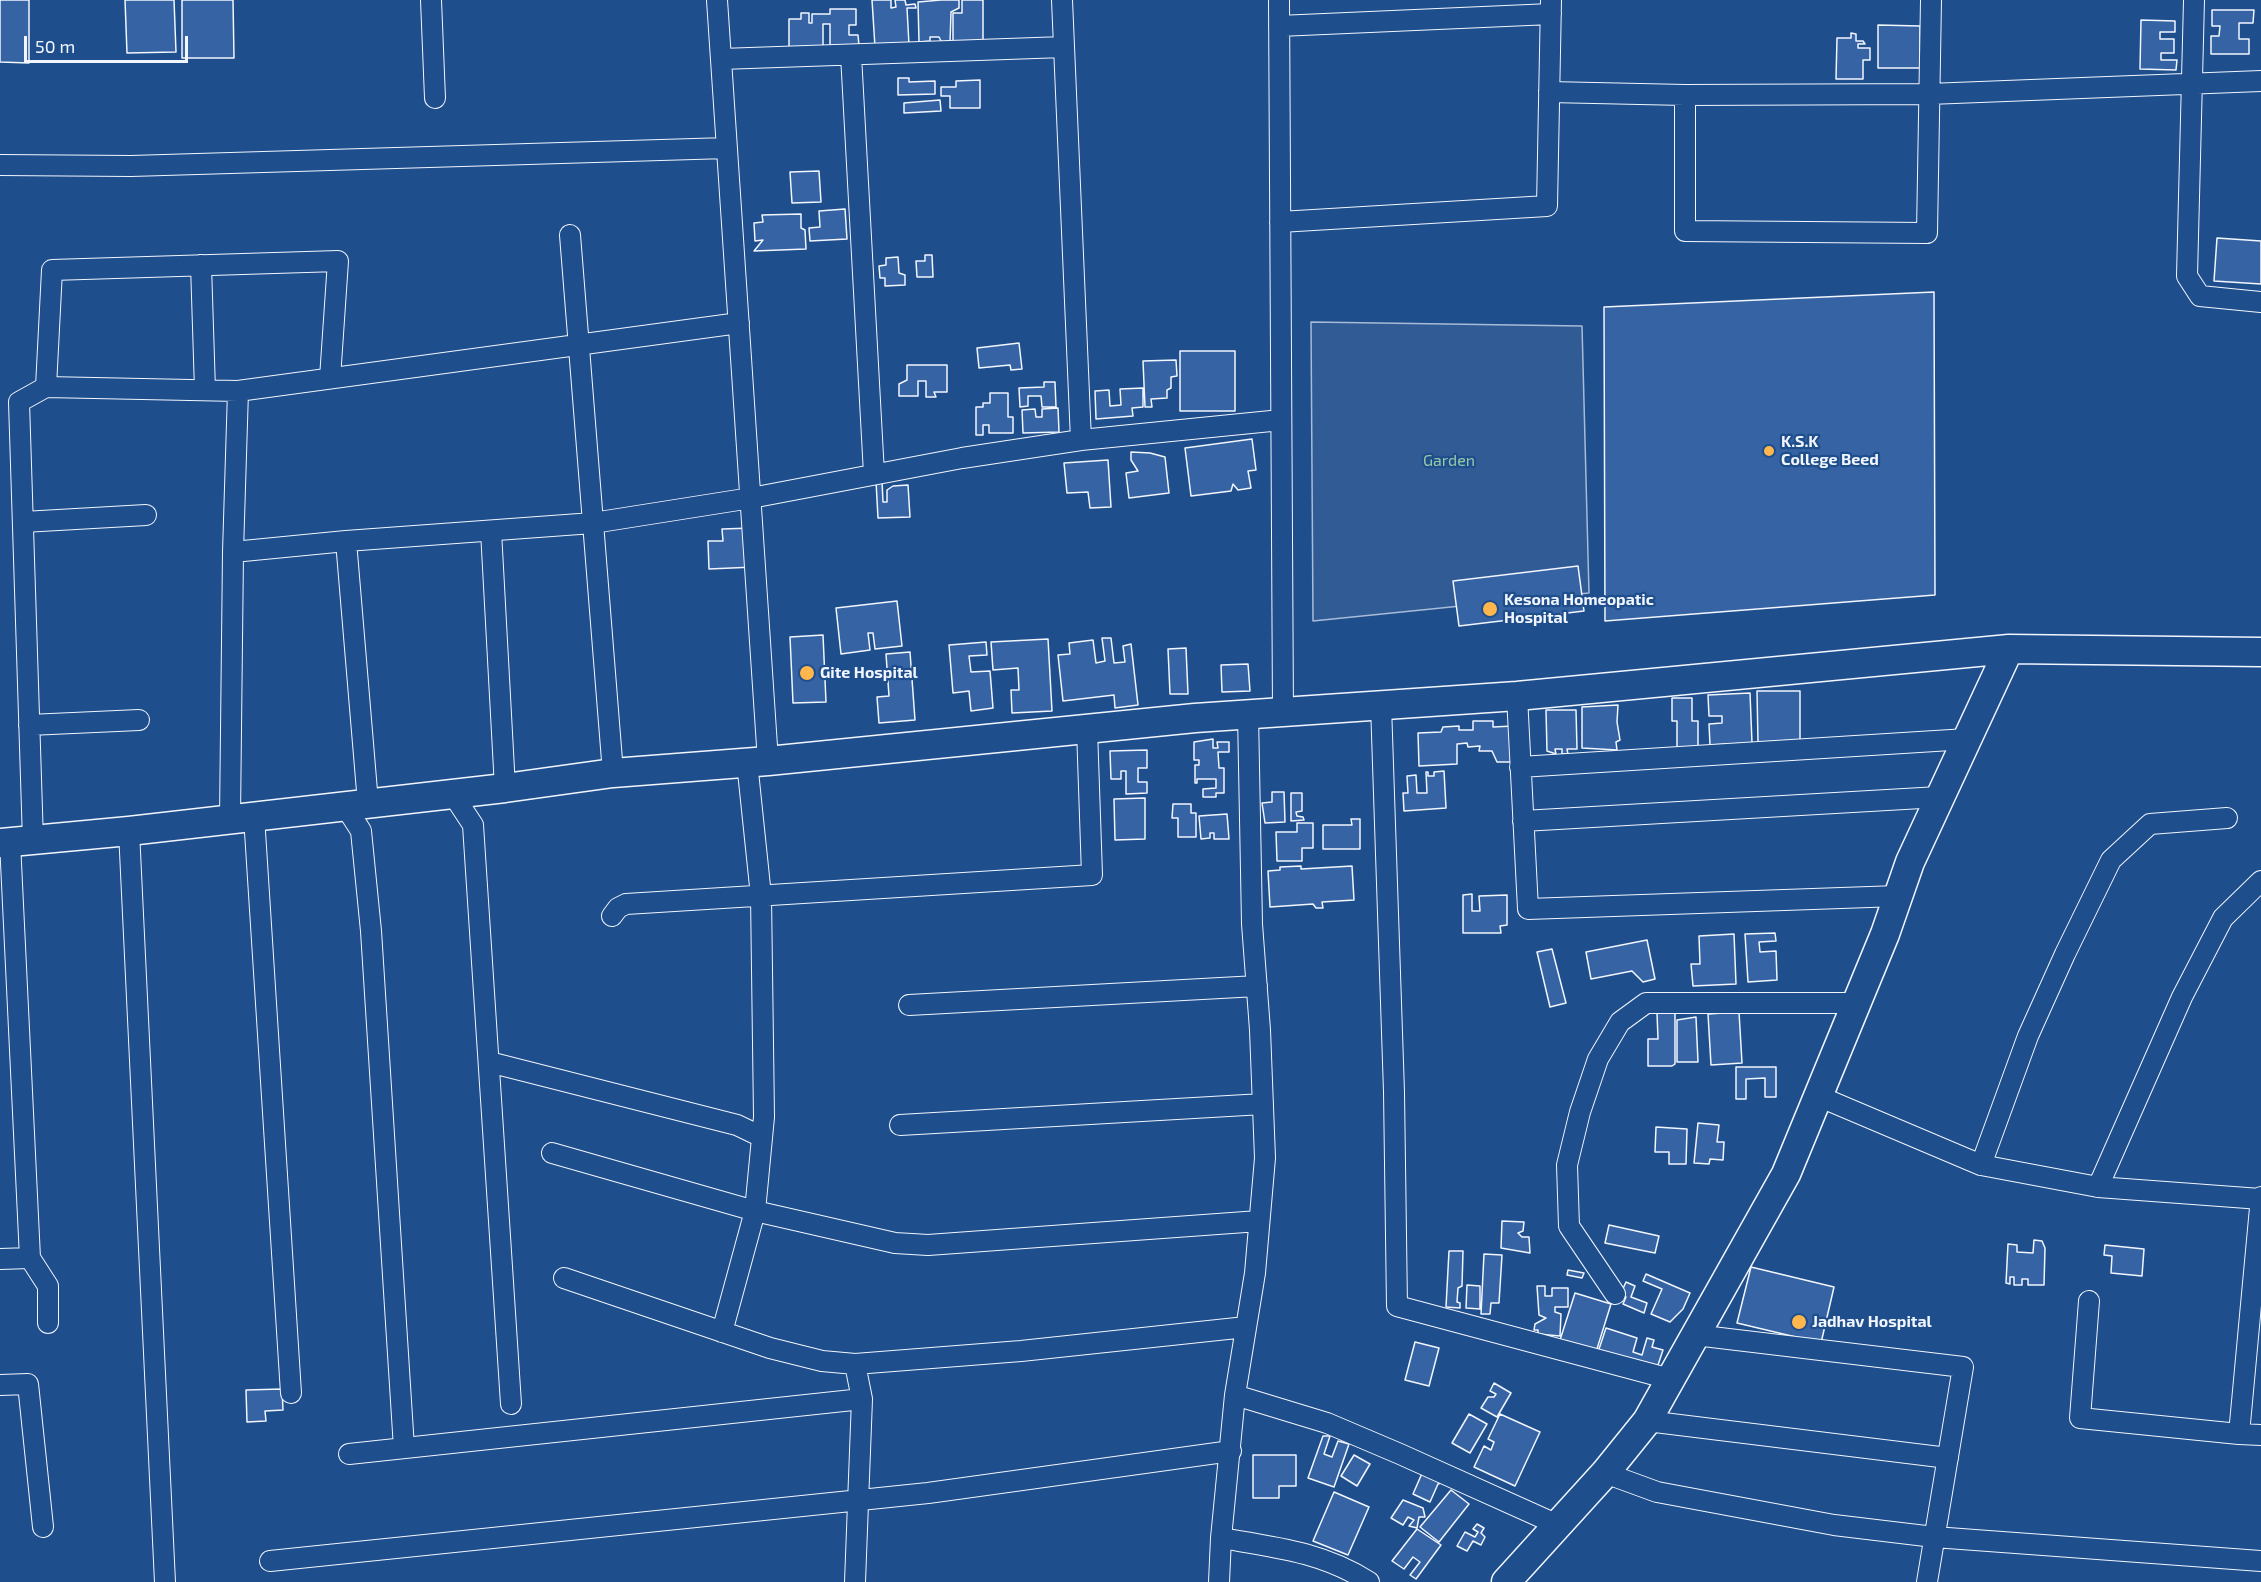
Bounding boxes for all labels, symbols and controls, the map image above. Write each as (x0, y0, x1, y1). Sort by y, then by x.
scale bar (27, 24, 190, 62)
text: 50 m (35, 35, 75, 57)
place label: K.S.K College Beed (1781, 432, 1879, 470)
marker: K.S.K College Beed (1762, 444, 1776, 458)
park label: Garden (1423, 451, 1475, 471)
place label: Kesona Homeopatic Hospital (1504, 590, 1654, 628)
marker: Kesona Homeopatic Hospital (1481, 600, 1499, 618)
place label: Gite Hospital (820, 663, 918, 683)
marker: Gite Hospital (798, 664, 816, 682)
place label: Jadhav Hospital (1812, 1312, 1932, 1332)
marker: Jadhav Hospital (1790, 1313, 1808, 1331)

